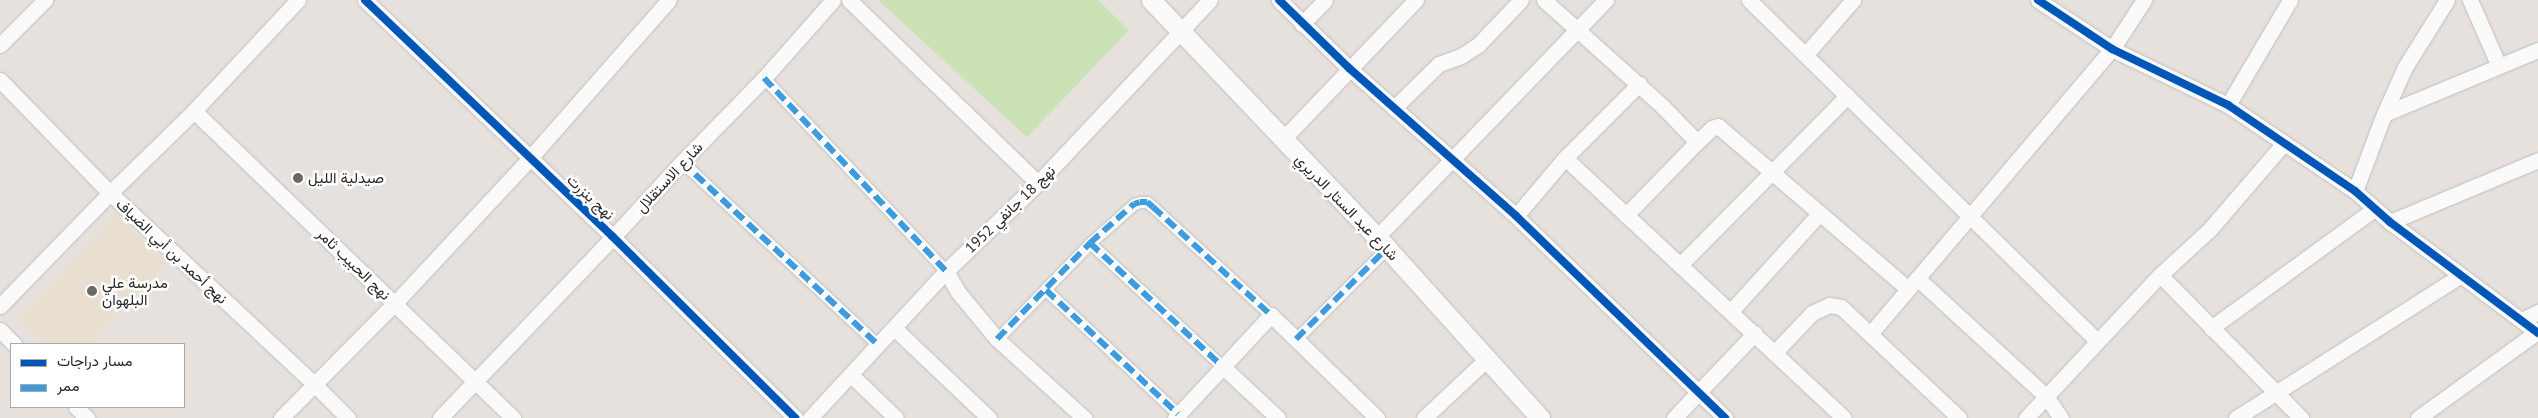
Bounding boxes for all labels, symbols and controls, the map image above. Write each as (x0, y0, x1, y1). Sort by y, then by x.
street label: شارع الاستقلال (632, 138, 706, 216)
street label: شارع عبد الستار الدريري (1292, 150, 1402, 264)
street label: نهج 18 جانفي 1952 (961, 161, 1059, 257)
place label: صيدلية الليل (308, 169, 384, 187)
street label: نهج بنزرت (564, 171, 618, 223)
marker: صيدلية الليل (292, 172, 304, 184)
street label: نهج أحمد بن أبي الضياف (113, 195, 231, 307)
street label: نهج الحبيب ثامر (313, 224, 395, 304)
place label: مدرسة علي البلهوان (102, 273, 168, 308)
marker: مدرسة علي البلهوان (86, 285, 98, 297)
legend (10, 343, 185, 408)
text: مسار دراجات (57, 351, 133, 370)
text: ممر (57, 376, 79, 395)

